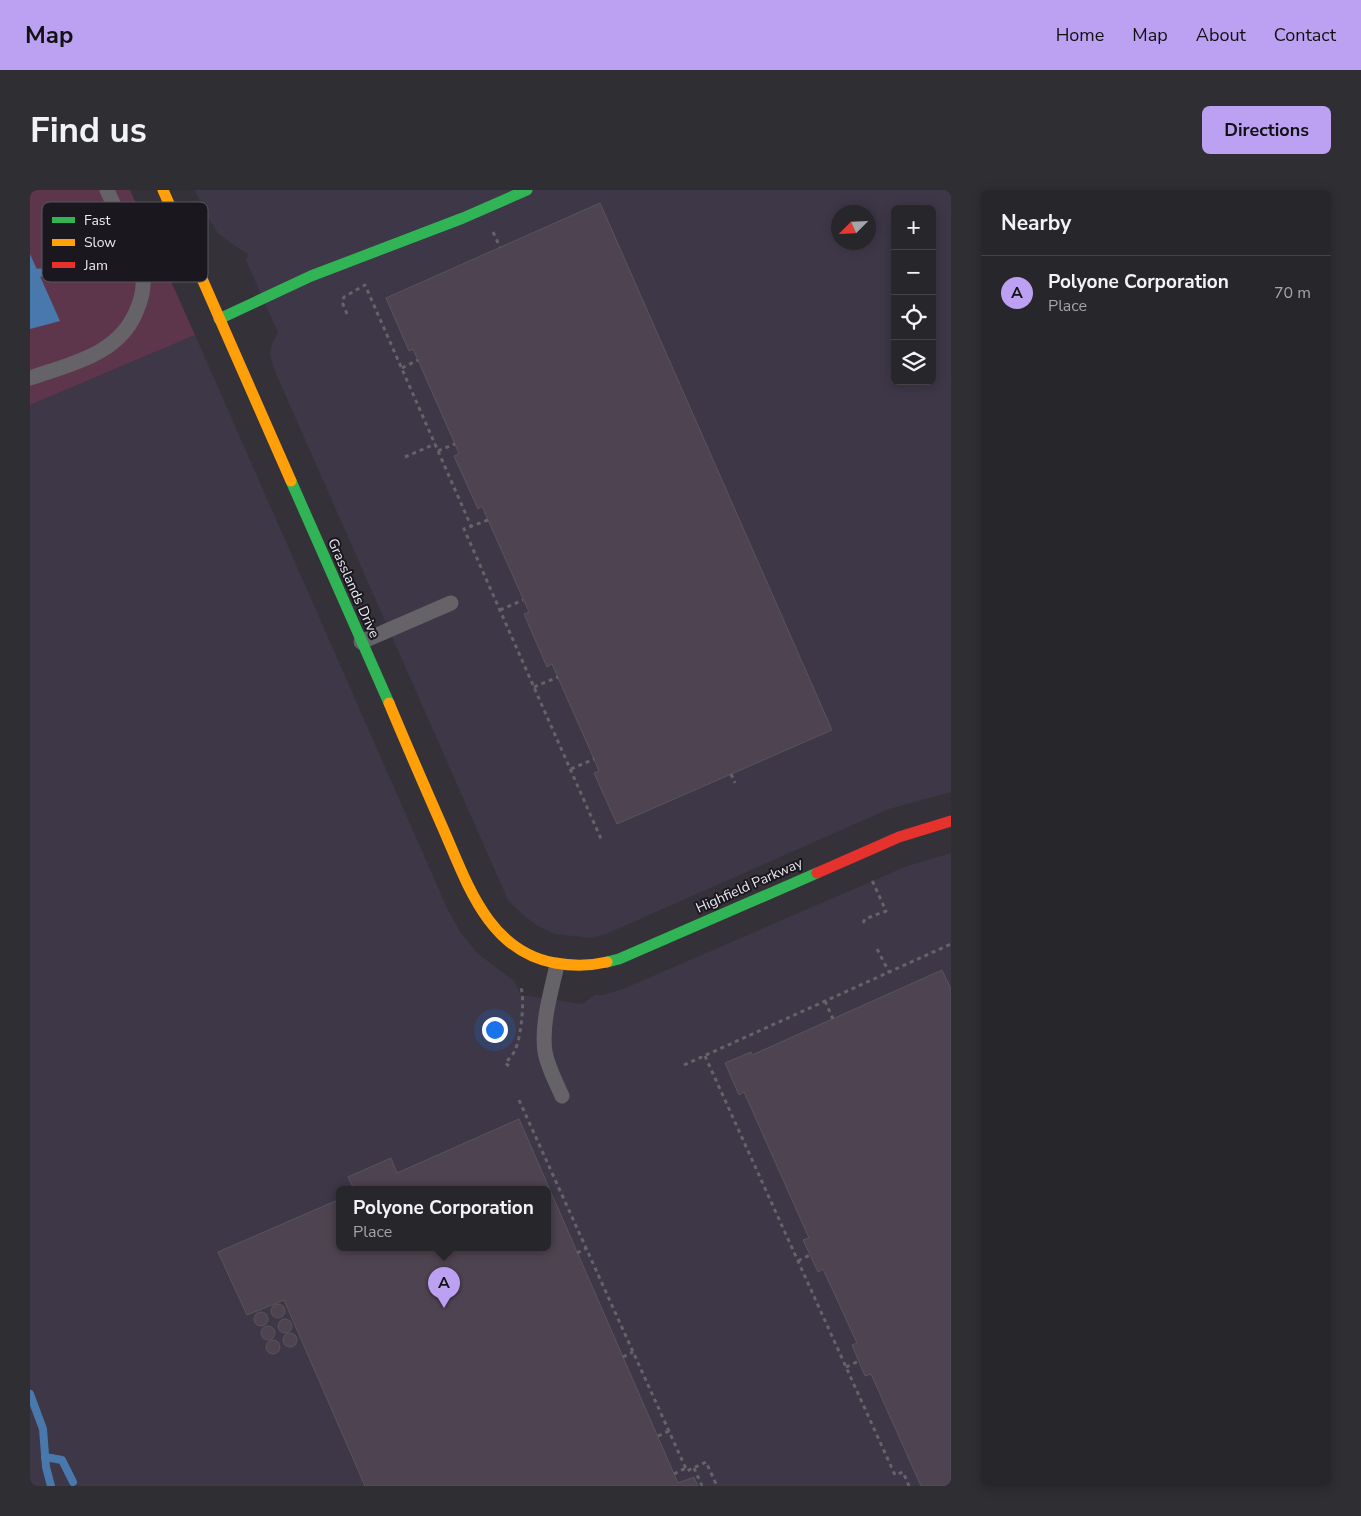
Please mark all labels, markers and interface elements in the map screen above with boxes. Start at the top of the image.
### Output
text: Map [25,19,73,51]
text: Home [1056,23,1104,47]
text: Map [1132,23,1168,47]
text: About [1196,23,1246,47]
text: Contact [1274,23,1336,47]
button: Directions [1202,106,1331,154]
text: Find us [30,107,147,154]
legend [42,202,208,282]
north arrow [831,205,876,250]
map controls [891,205,936,385]
button: + [891,205,936,250]
text: Nearby [1001,209,1071,237]
text: Fast [84,211,110,230]
text: Slow [84,233,116,252]
button: − [891,250,936,295]
text: Jam [83,256,108,275]
text: Polyone Corporation [1048,269,1229,295]
text: A [1011,282,1023,304]
text: 70 m [1274,282,1311,304]
button: locate [891,295,936,340]
text: Place [1048,295,1087,317]
button: layers [891,340,936,385]
street label: Grasslands Drive [323,535,384,641]
street label: Highfield Parkway [693,853,806,918]
your location [482,1017,508,1043]
popup [336,1186,551,1251]
text: Polyone Corporation [353,1195,534,1221]
text: Place [353,1221,392,1243]
pin: A [428,1267,460,1308]

